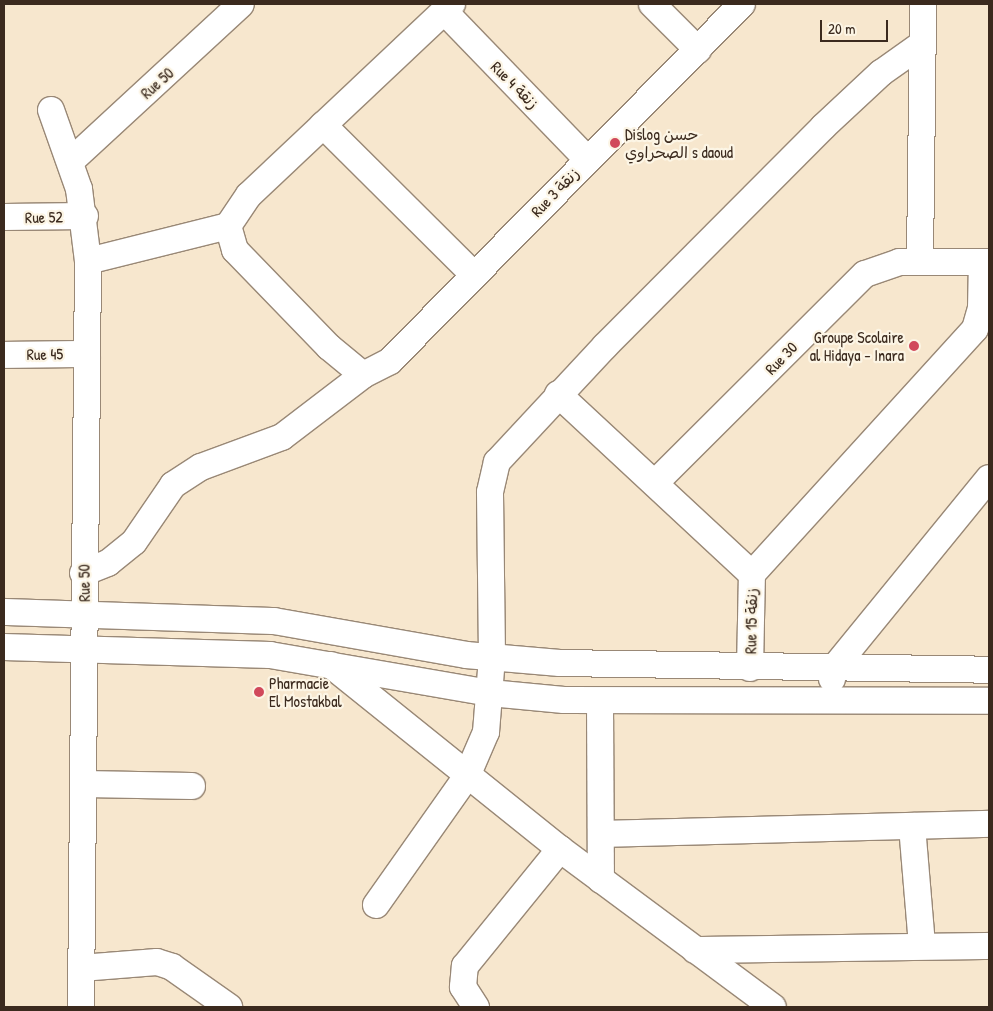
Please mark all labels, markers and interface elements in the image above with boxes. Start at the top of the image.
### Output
scale bar [823,10,890,42]
text: 20 m [828,18,855,39]
street label: Rue 4 زنقة [487,57,543,113]
street label: Rue 50 [137,63,177,103]
place label: Dislog حسن الصحراوي s daoud [625,124,733,162]
marker: Dislog حسن الصحراوي s daoud [609,137,621,149]
street label: Rue 3 زنقة [527,163,583,221]
street label: Rue 52 [25,207,63,227]
place label: Groupe Scolaire al Hidaya - Inara [810,327,904,365]
street label: Rue 30 [761,338,801,378]
marker: Groupe Scolaire al Hidaya - Inara [908,340,920,352]
street label: Rue 45 [27,344,63,364]
street label: Rue 50 [74,564,94,602]
street label: Rue 15 زنقة [741,588,761,654]
place label: Pharmacie El Mostakbal [269,673,342,711]
marker: Pharmacie El Mostakbal [253,686,265,698]

